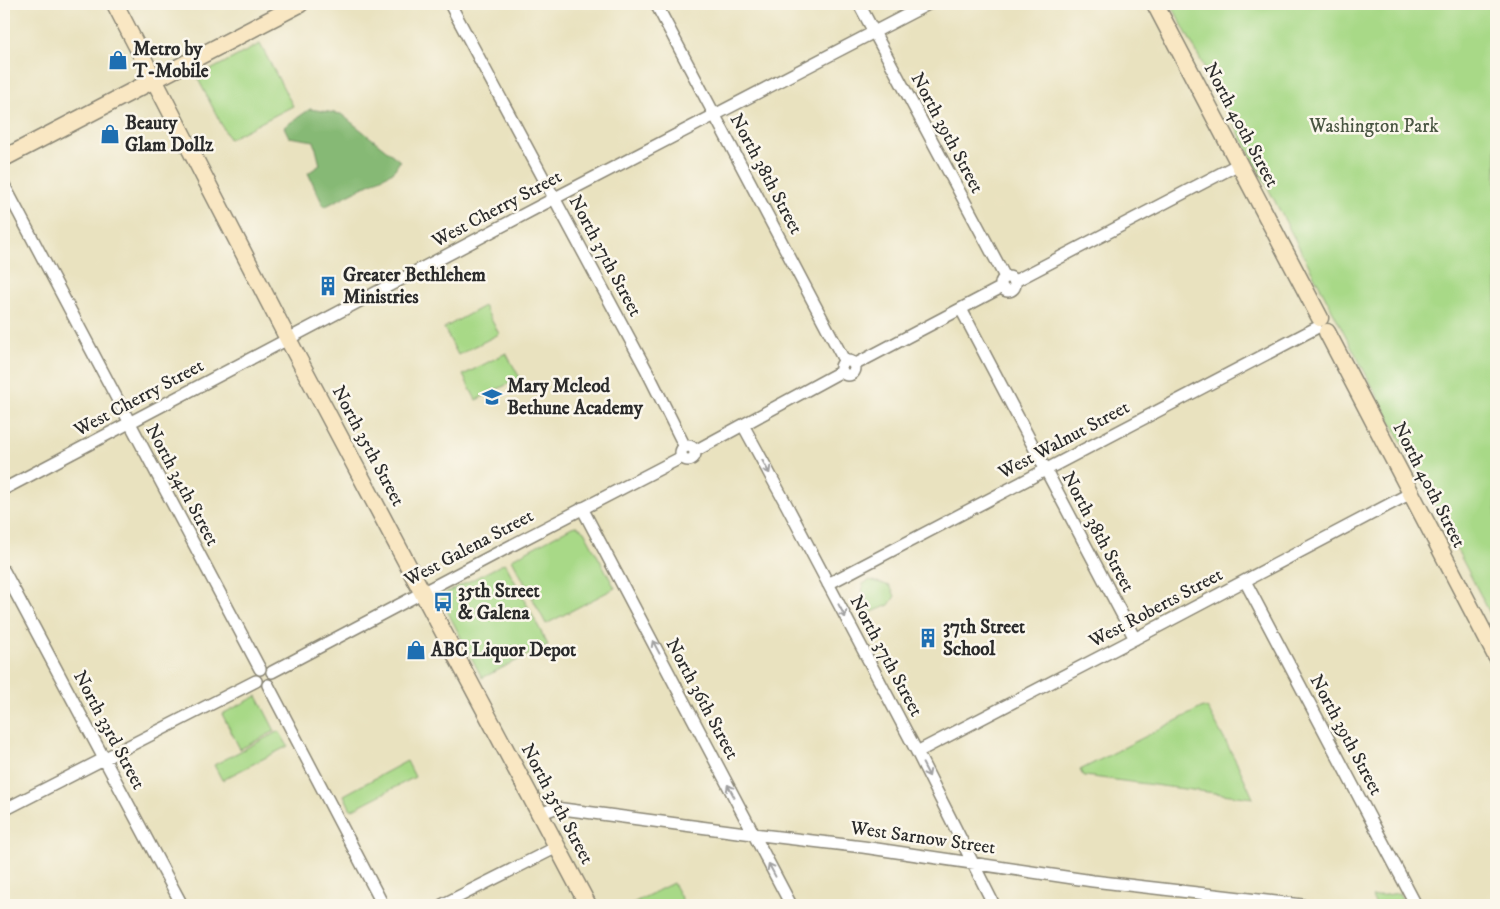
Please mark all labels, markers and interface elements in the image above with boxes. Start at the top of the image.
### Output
place label: Metro by T-Mobile [132,38,209,83]
shop icon: Metro by T-Mobile [107,49,129,71]
street label: North 40th Street [1199,59,1283,191]
street label: North 39th Street [906,69,988,197]
street label: North 38th Street [725,110,807,238]
place label: Beauty Glam Dollz [125,112,214,157]
park label: Washington Park [1308,115,1439,138]
shop icon: Beauty Glam Dollz [99,123,121,145]
street label: West Cherry Street [427,165,566,253]
street label: North 37th Street [563,192,647,320]
place label: Greater Bethlehem Ministries [343,264,487,309]
building icon: Greater Bethlehem Ministries [317,275,339,297]
street label: West Cherry Street [69,354,208,442]
place label: Mary Mcleod Bethune Academy [507,375,644,420]
street label: North 35th Street [327,382,409,510]
school or university icon: Mary Mcleod Bethune Academy [481,386,503,408]
street label: West Walnut Street [994,396,1133,485]
street label: North 40th Street [1387,418,1471,552]
street label: North 34th Street [140,420,224,550]
one-way arrow [761,460,771,475]
street label: North 38th Street [1057,468,1139,596]
street label: West Galena Street [400,504,537,592]
street label: West Roberts Street [1084,563,1227,653]
place label: 35th Street & Galena [458,580,541,625]
bus stop icon: 35th Street & Galena [432,591,454,613]
street label: North 37th Street [844,592,928,720]
one-way arrow [838,603,847,618]
place label: 37th Street School [943,616,1026,661]
building icon: 37th Street School [917,627,939,649]
street label: North 36th Street [660,635,744,763]
shop icon: ABC Liquor Depot [405,639,427,661]
place label: ABC Liquor Depot [430,639,577,663]
one-way arrow [651,640,660,655]
street label: North 33rd Street [68,667,150,793]
street label: North 39th Street [1305,671,1387,799]
street label: North 35th Street [516,740,598,868]
one-way arrow [921,763,931,778]
one-way arrow [726,784,735,799]
street label: West Sarnow Street [848,816,997,860]
one-way arrow [767,862,777,877]

